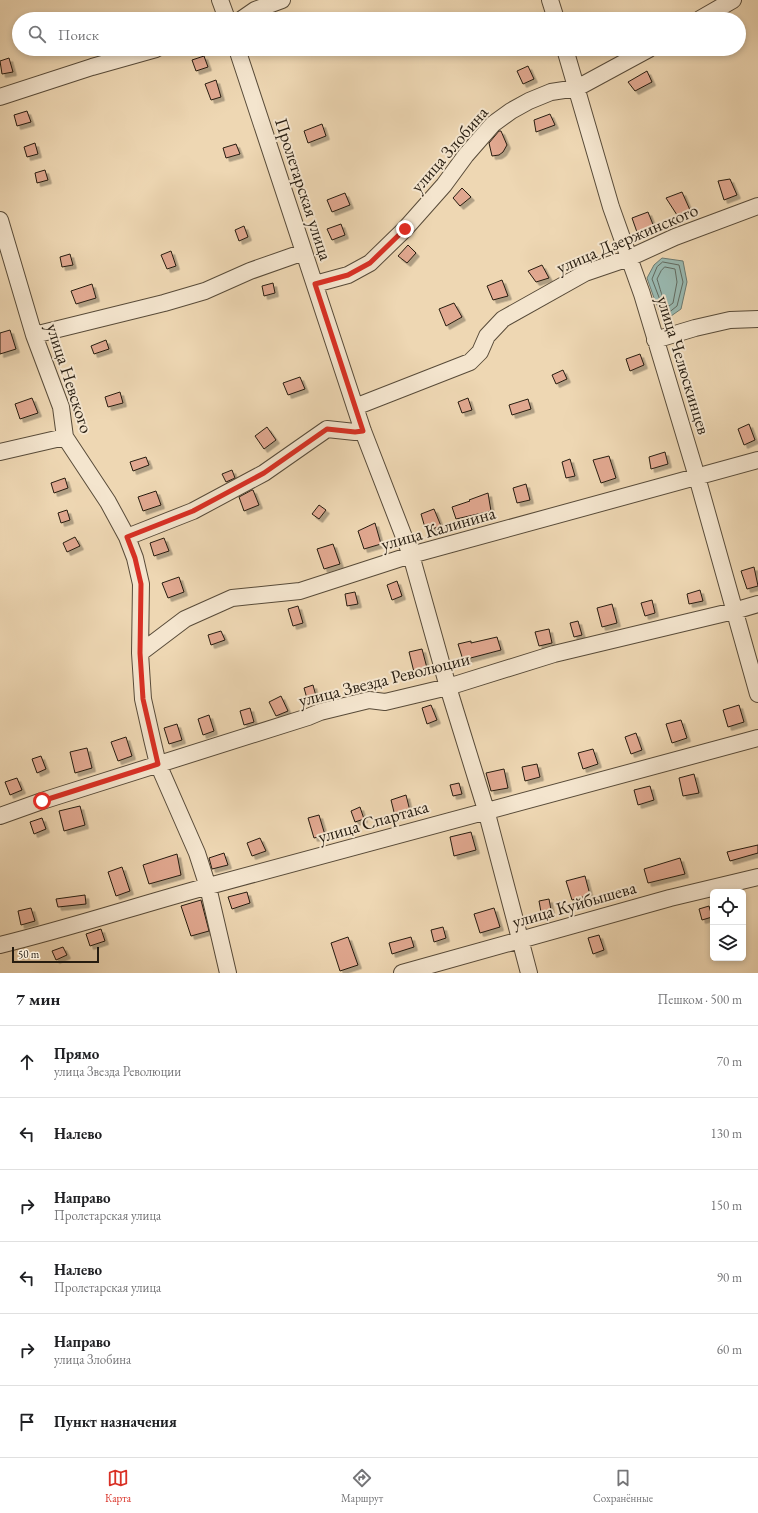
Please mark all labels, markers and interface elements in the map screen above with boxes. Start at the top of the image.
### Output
search box [12,12,746,56]
icon: search [26,23,48,45]
text: Поиск [58,25,99,44]
street label: улица Злобина [405,100,493,197]
street label: Пролетарская улица [270,115,338,264]
street label: улица Дзержинского [552,198,702,278]
route end [396,220,414,238]
street label: улица Челюскинцев [652,293,716,437]
street label: улица Невского [41,320,99,436]
street label: улица Калинина [378,500,499,555]
street label: улица Звезда Революции [296,646,473,711]
route start [33,792,51,810]
street label: улица Спартака [315,794,432,848]
street label: улица Куйбышева [509,875,639,933]
map controls [710,889,746,961]
button: locate [710,889,746,925]
button: layers [710,925,746,961]
scale bar [12,945,99,964]
text: 50 m [18,947,39,961]
text: 7 мин [16,988,60,1010]
text: Пешком · 500 m [658,991,742,1008]
text: Прямо [54,1044,99,1063]
icon: ahead [16,1051,38,1073]
text: 70 m [717,1053,742,1070]
text: улица Звезда Революции [54,1063,181,1080]
icon: left [16,1123,38,1145]
text: Налево [54,1124,102,1143]
text: 130 m [711,1125,742,1142]
text: Направо [54,1188,111,1207]
icon: right [16,1195,38,1217]
text: 150 m [711,1197,742,1214]
text: Пролетарская улица [54,1207,161,1224]
text: Налево [54,1260,102,1279]
icon: left [16,1267,38,1289]
text: 90 m [717,1269,742,1286]
text: Пролетарская улица [54,1279,161,1296]
text: Направо [54,1332,111,1351]
icon: right [16,1339,38,1361]
text: 60 m [717,1341,742,1358]
text: улица Злобина [54,1351,131,1368]
icon: arrive [16,1411,38,1433]
text: Пункт назначения [54,1412,177,1431]
tab: Карта [105,1467,131,1505]
tab: Маршрут [341,1467,383,1505]
tab: Сохранённые [593,1467,653,1505]

